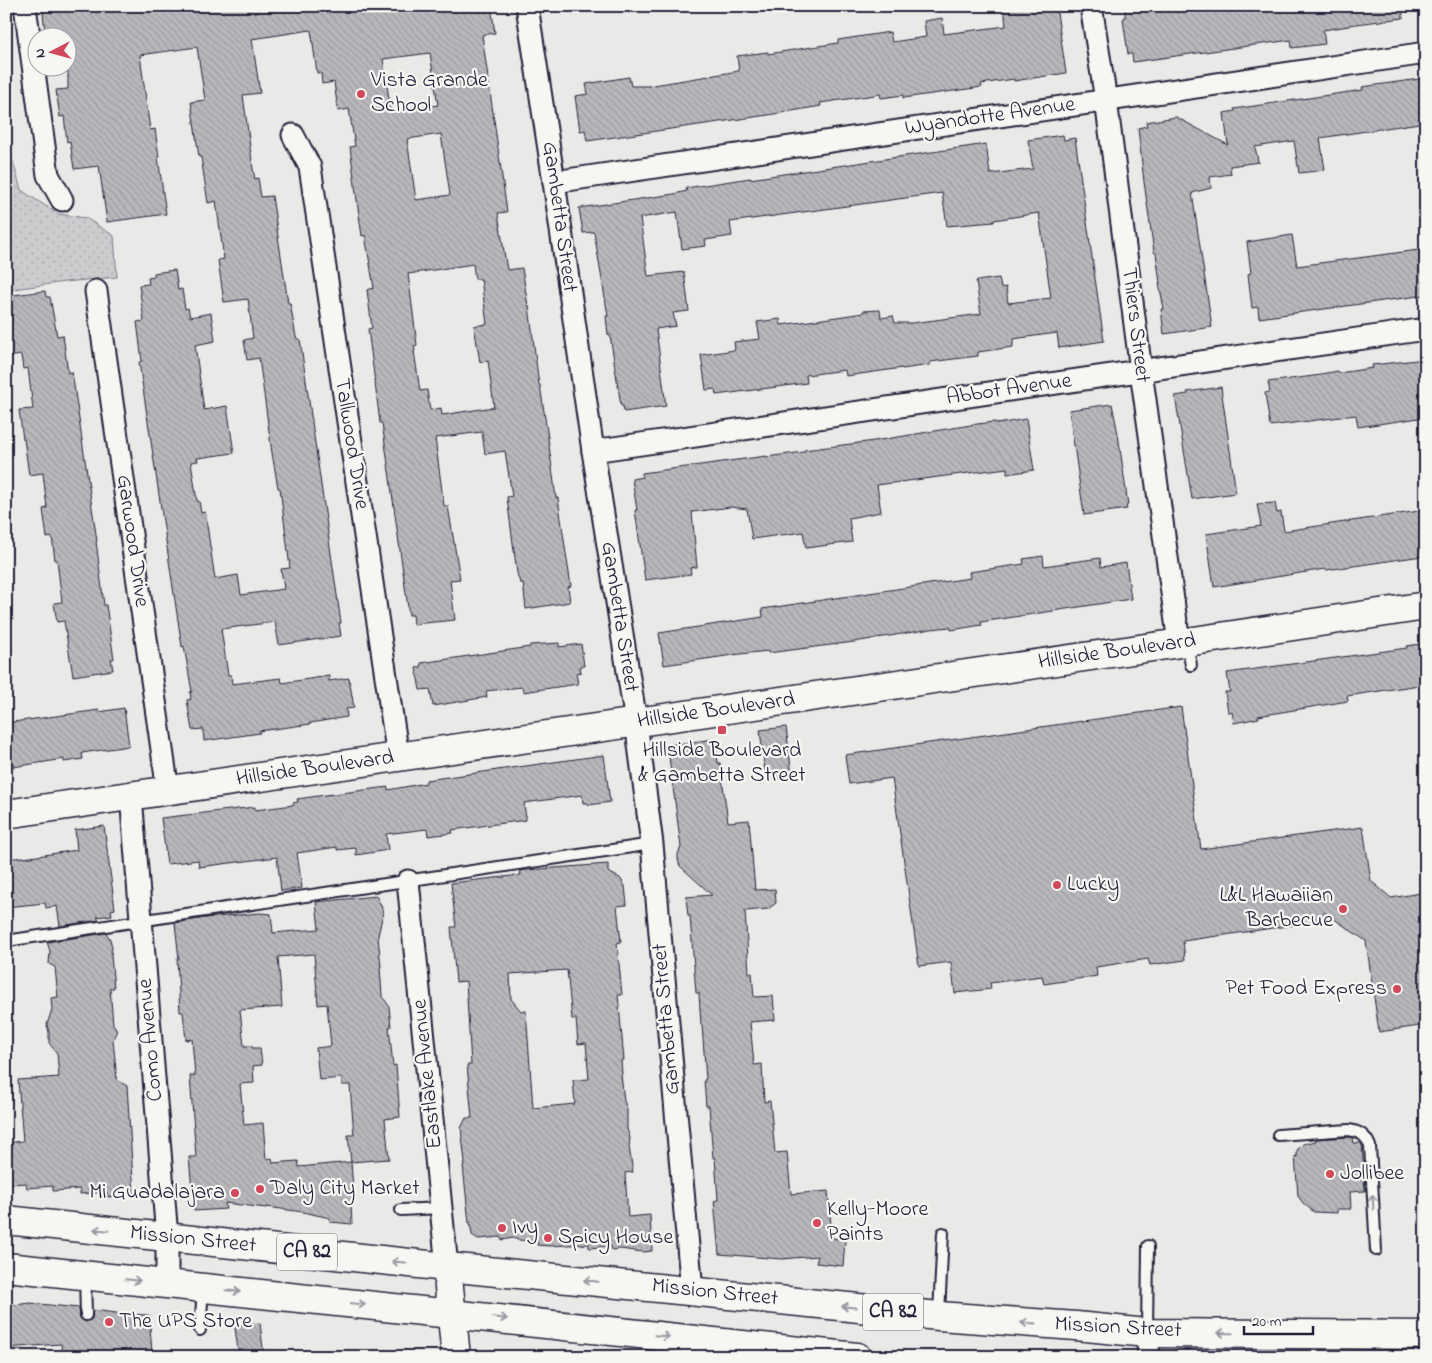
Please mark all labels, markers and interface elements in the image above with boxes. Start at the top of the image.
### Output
north arrow [28,28,78,78]
text: N [30,47,51,59]
place label: Vista Grande School [370,65,488,122]
marker: Vista Grande School [355,88,367,100]
street label: Wyandotte Avenue [903,89,1078,146]
street label: Gambetta Street [533,140,585,295]
street label: Thiers Street [1112,266,1158,385]
street label: Abbot Avenue [944,365,1074,415]
street label: Tallwood Drive [325,376,377,512]
street label: Garwood Drive [107,473,157,609]
street label: Gambetta Street [591,540,647,695]
street label: Hillside Boulevard [1036,625,1198,679]
street label: Hillside Boulevard [635,684,797,738]
marker: Hillside Boulevard & Gambetta Street [716,724,728,736]
place label: Hillside Boulevard & Gambetta Street [638,735,806,792]
street label: Hillside Boulevard [234,742,396,796]
place label: Lucky [1067,869,1119,902]
marker: Lucky [1051,879,1063,891]
place label: L&L Hawaiian Barbecue [1220,880,1333,937]
marker: L&L Hawaiian Barbecue [1337,903,1349,915]
street label: Gambetta Street [644,941,690,1096]
place label: Pet Food Express [1226,973,1387,1005]
street label: Como Avenue [130,977,172,1103]
marker: Pet Food Express [1391,983,1403,995]
street label: Eastlake Avenue [404,998,452,1150]
place label: Jollibee [1340,1158,1404,1190]
marker: Jollibee [1324,1168,1336,1180]
place label: Daly City Market [269,1173,420,1206]
place label: Mi Guadalajara [89,1177,225,1209]
marker: Daly City Market [254,1183,266,1195]
marker: Mi Guadalajara [229,1187,241,1199]
place label: Kelly-Moore Paints [827,1194,928,1251]
one-way arrow [1368,1194,1377,1210]
place label: Ivy [512,1212,538,1245]
street label: Mission Street [128,1217,258,1263]
marker: Kelly-Moore Paints [811,1217,823,1229]
marker: Ivy [496,1222,508,1234]
place label: Spicy House [558,1222,673,1255]
one-way arrow [94,1225,110,1235]
marker: Spicy House [542,1232,554,1244]
road number: CA 82 [277,1234,337,1270]
one-way arrow [391,1257,407,1266]
street label: Mission Street [650,1270,780,1316]
one-way arrow [125,1276,141,1285]
one-way arrow [583,1276,599,1286]
one-way arrow [225,1286,241,1296]
road number: CA 82 [863,1294,923,1330]
one-way arrow [349,1299,365,1309]
one-way arrow [841,1302,857,1312]
scale bar [1244,1303,1313,1335]
place label: The UPS Store [119,1306,252,1338]
street label: Mission Street [1054,1309,1183,1347]
text: 20 m [1252,1311,1282,1333]
one-way arrow [492,1313,508,1323]
marker: The UPS Store [103,1316,115,1328]
one-way arrow [1021,1318,1037,1327]
one-way arrow [1217,1328,1233,1338]
one-way arrow [653,1331,669,1341]

